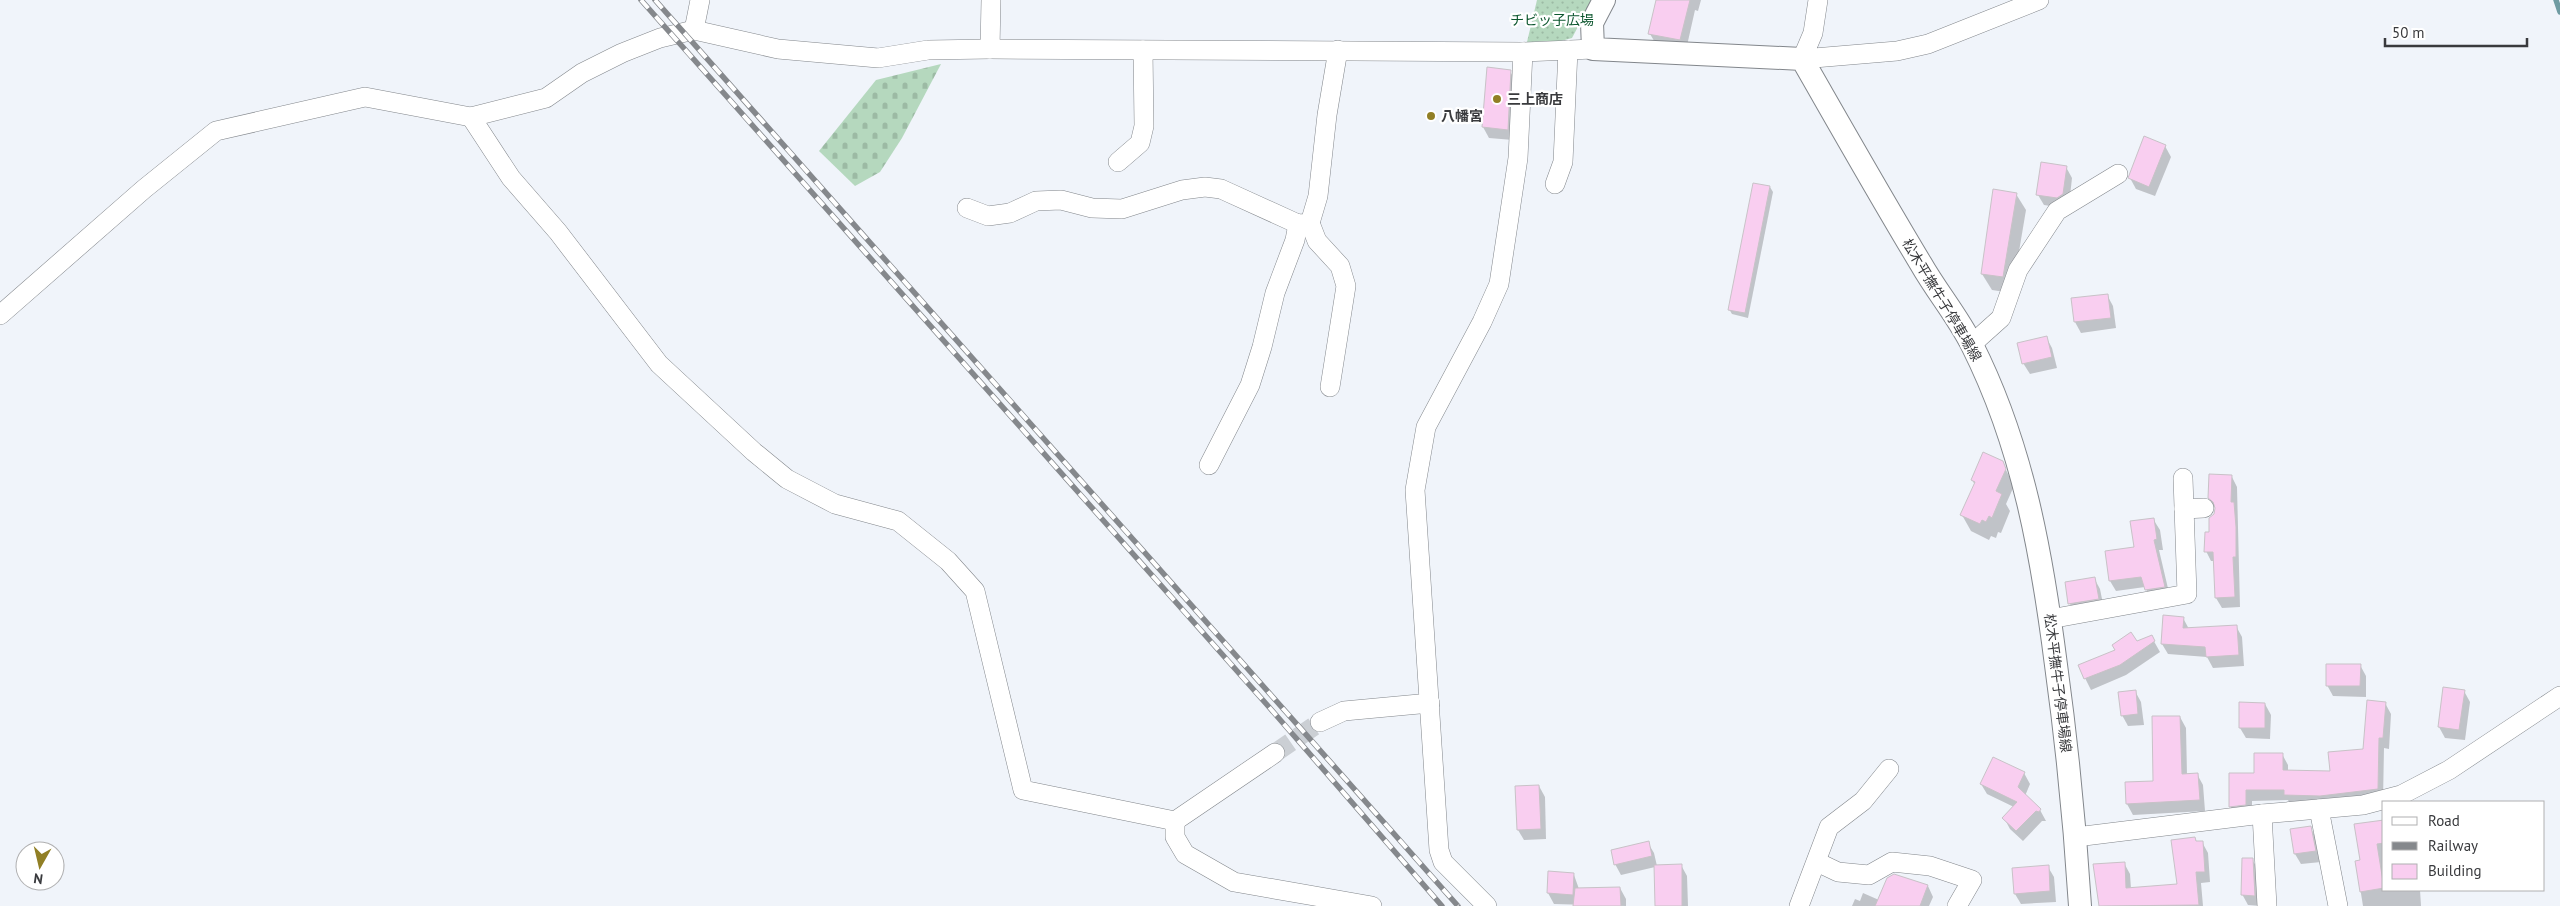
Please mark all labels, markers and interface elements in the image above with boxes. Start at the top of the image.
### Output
park label: チビッ子広場 [1510,11,1594,29]
scale bar [2385,15,2528,47]
text: 50 m [2392,23,2425,42]
place label: 三上商店 [1507,90,1563,108]
marker: 三上商店 [1491,93,1503,105]
place label: 八幡宮 [1441,107,1483,125]
marker: 八幡宮 [1425,110,1437,122]
street label: 松木平撫牛子停車場線 [1898,235,1986,365]
street label: 松木平撫牛子停車場線 [2041,612,2075,754]
legend [2382,801,2545,891]
text: Road [2428,811,2460,830]
text: Railway [2428,836,2478,855]
north arrow [15,841,65,891]
text: Building [2428,861,2482,880]
text: N [32,869,44,888]

